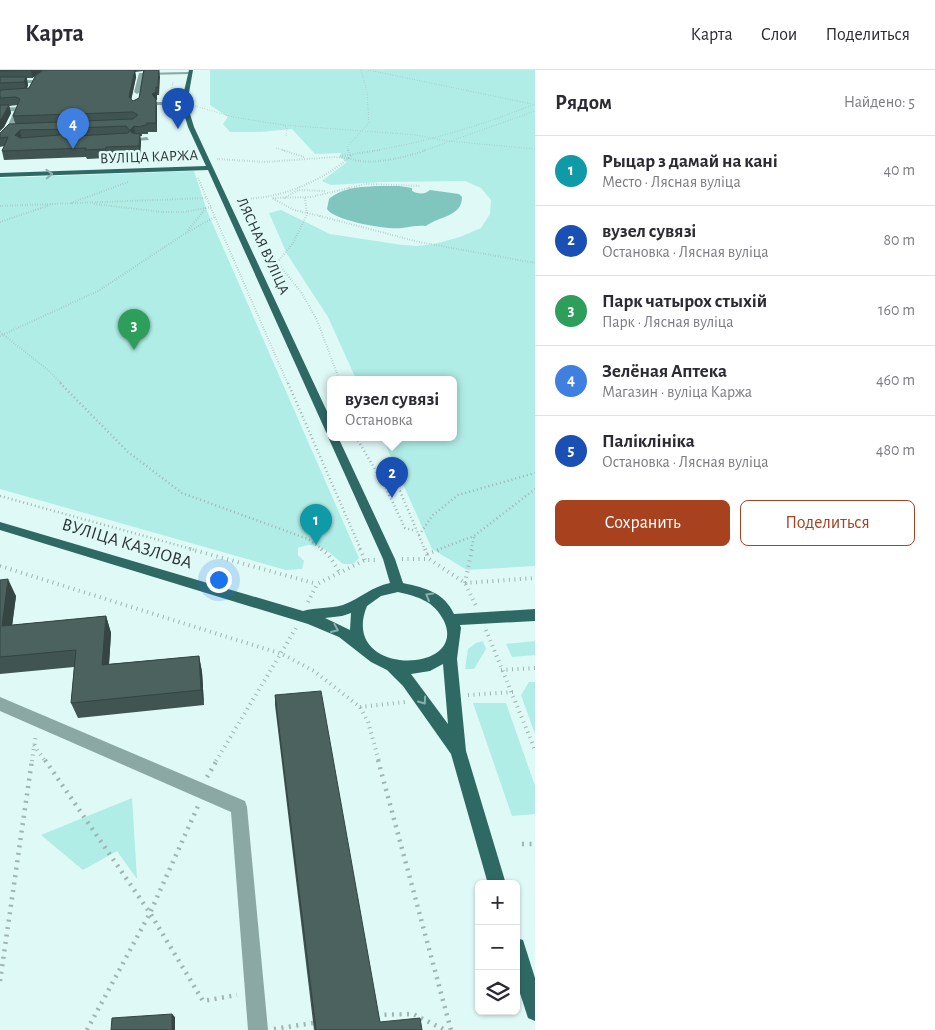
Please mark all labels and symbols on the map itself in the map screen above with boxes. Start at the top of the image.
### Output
pin: 5 [162,88,194,129]
pin: 4 [57,108,89,149]
street label: ВУЛІЦА КАРЖА [100,148,199,166]
one-way arrow [45,168,53,179]
street label: ЛЯСНАЯ ВУЛІЦА [234,195,292,297]
pin: 3 [118,309,150,350]
pin: 2 [376,457,408,498]
pin: 1 [300,504,332,545]
street label: ВУЛІЦА КАЗЛОВА [60,516,195,573]
your location [206,567,232,593]
one-way arrow [426,593,435,603]
one-way arrow [330,622,339,633]
one-way arrow [417,696,426,705]

